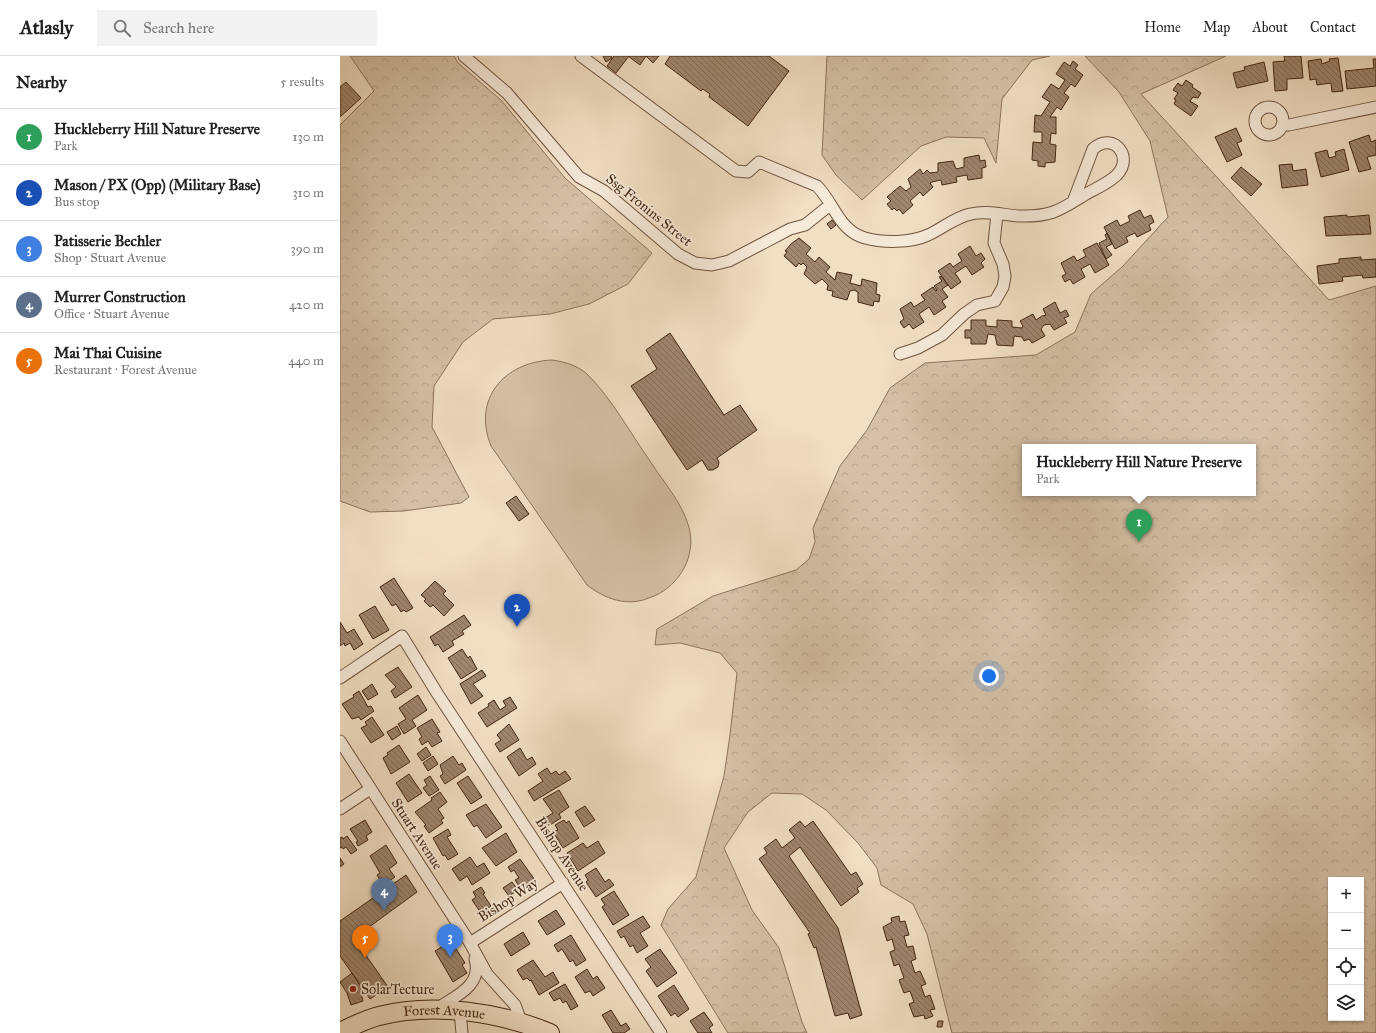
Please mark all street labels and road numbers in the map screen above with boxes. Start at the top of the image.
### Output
street label: Ssg Fronins Street [603,170,695,250]
street label: Stuart Avenue [388,795,446,873]
street label: Bishop Avenue [532,814,592,894]
street label: Bishop Way [475,874,542,926]
street label: Forest Avenue [402,1001,487,1023]

